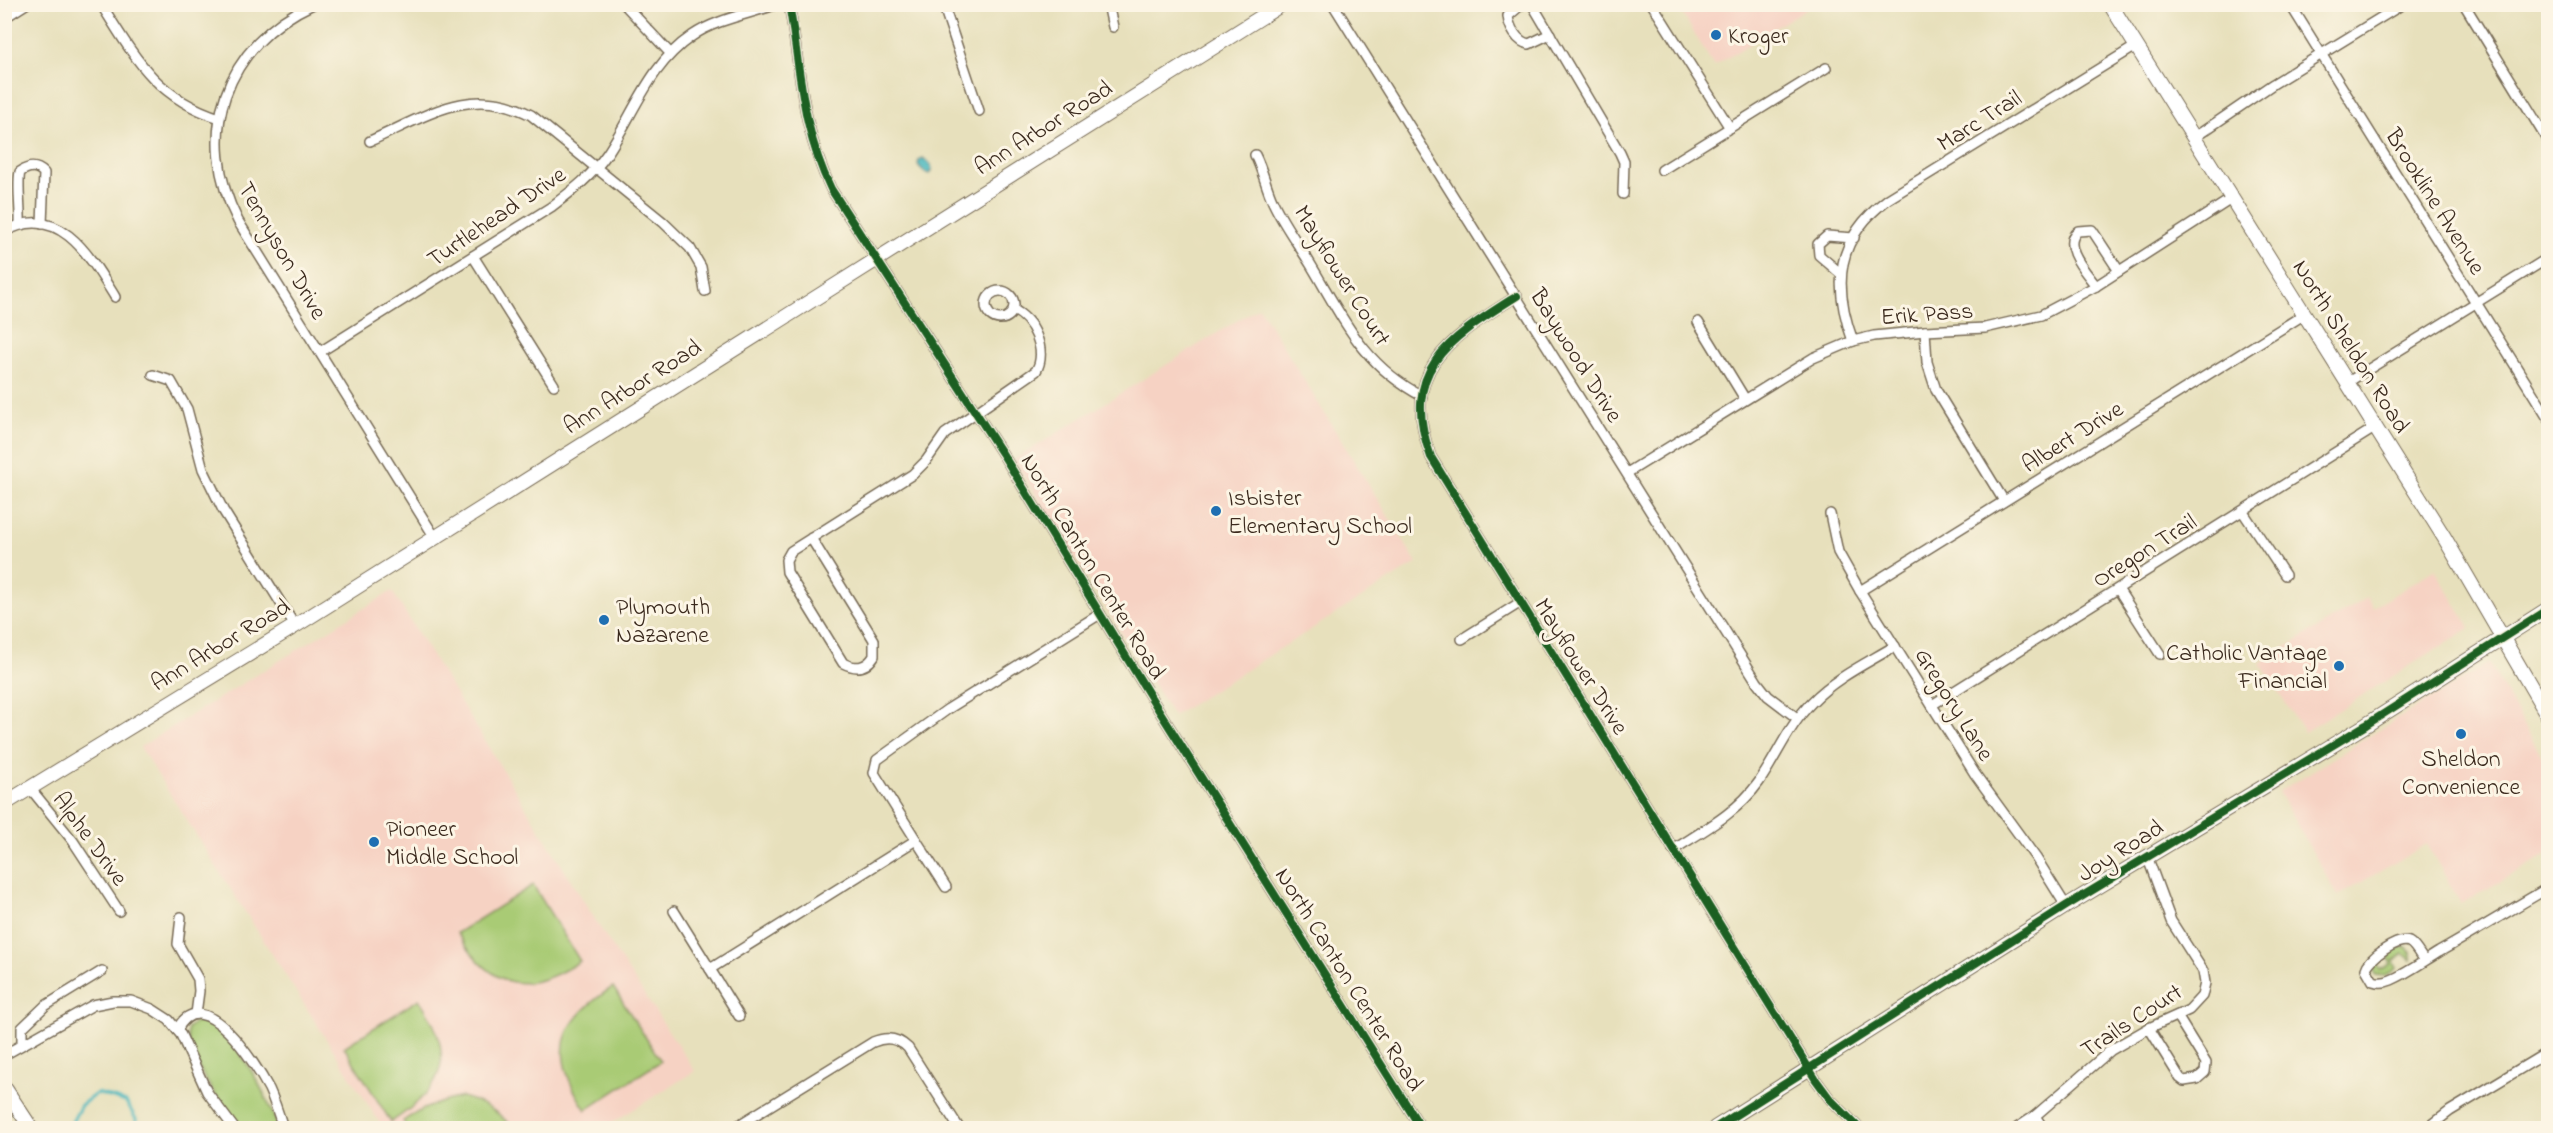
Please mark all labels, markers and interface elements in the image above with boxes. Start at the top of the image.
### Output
place label: Kroger [1728,20,1789,55]
marker: Kroger [1709,28,1723,42]
street label: Ann Arbor Road [968,72,1121,186]
street label: Marc Trail [1931,82,2030,162]
street label: Brookline Avenue [2374,121,2493,283]
street label: Turtlehead Drive [421,158,574,278]
street label: Tennyson Drive [226,176,335,327]
street label: Mayflower Court [1283,199,1398,354]
street label: North Sheldon Road [2282,254,2418,441]
street label: Baywood Drive [1518,282,1630,431]
street label: Erik Pass [1880,295,1975,336]
street label: Ann Arbor Road [557,331,710,445]
street label: Albert Drive [2016,393,2131,483]
street label: North Canton Center Road [1010,448,1174,687]
place label: Isbister Elementary School [1228,482,1412,546]
marker: Isbister Elementary School [1209,504,1223,518]
street label: Oregon Trail [2086,506,2204,598]
street label: Ann Arbor Road [145,590,298,702]
place label: Plymouth Nazarene [616,591,710,654]
street label: Mayflower Drive [1523,592,1636,743]
marker: Plymouth Nazarene [597,613,611,627]
place label: Catholic Vantage Financial [2166,637,2327,700]
street label: Gregory Lane [1903,642,2002,769]
marker: Catholic Vantage Financial [2332,659,2346,673]
marker: Sheldon Convenience [2454,727,2468,741]
place label: Sheldon Convenience [2402,743,2520,806]
street label: Alphe Drive [43,785,135,894]
street label: Joy Road [2071,812,2172,893]
place label: Pioneer Middle School [386,813,518,876]
marker: Pioneer Middle School [367,835,381,849]
street label: North Canton Center Road [1265,862,1431,1099]
street label: Trails Court [2074,976,2190,1068]

